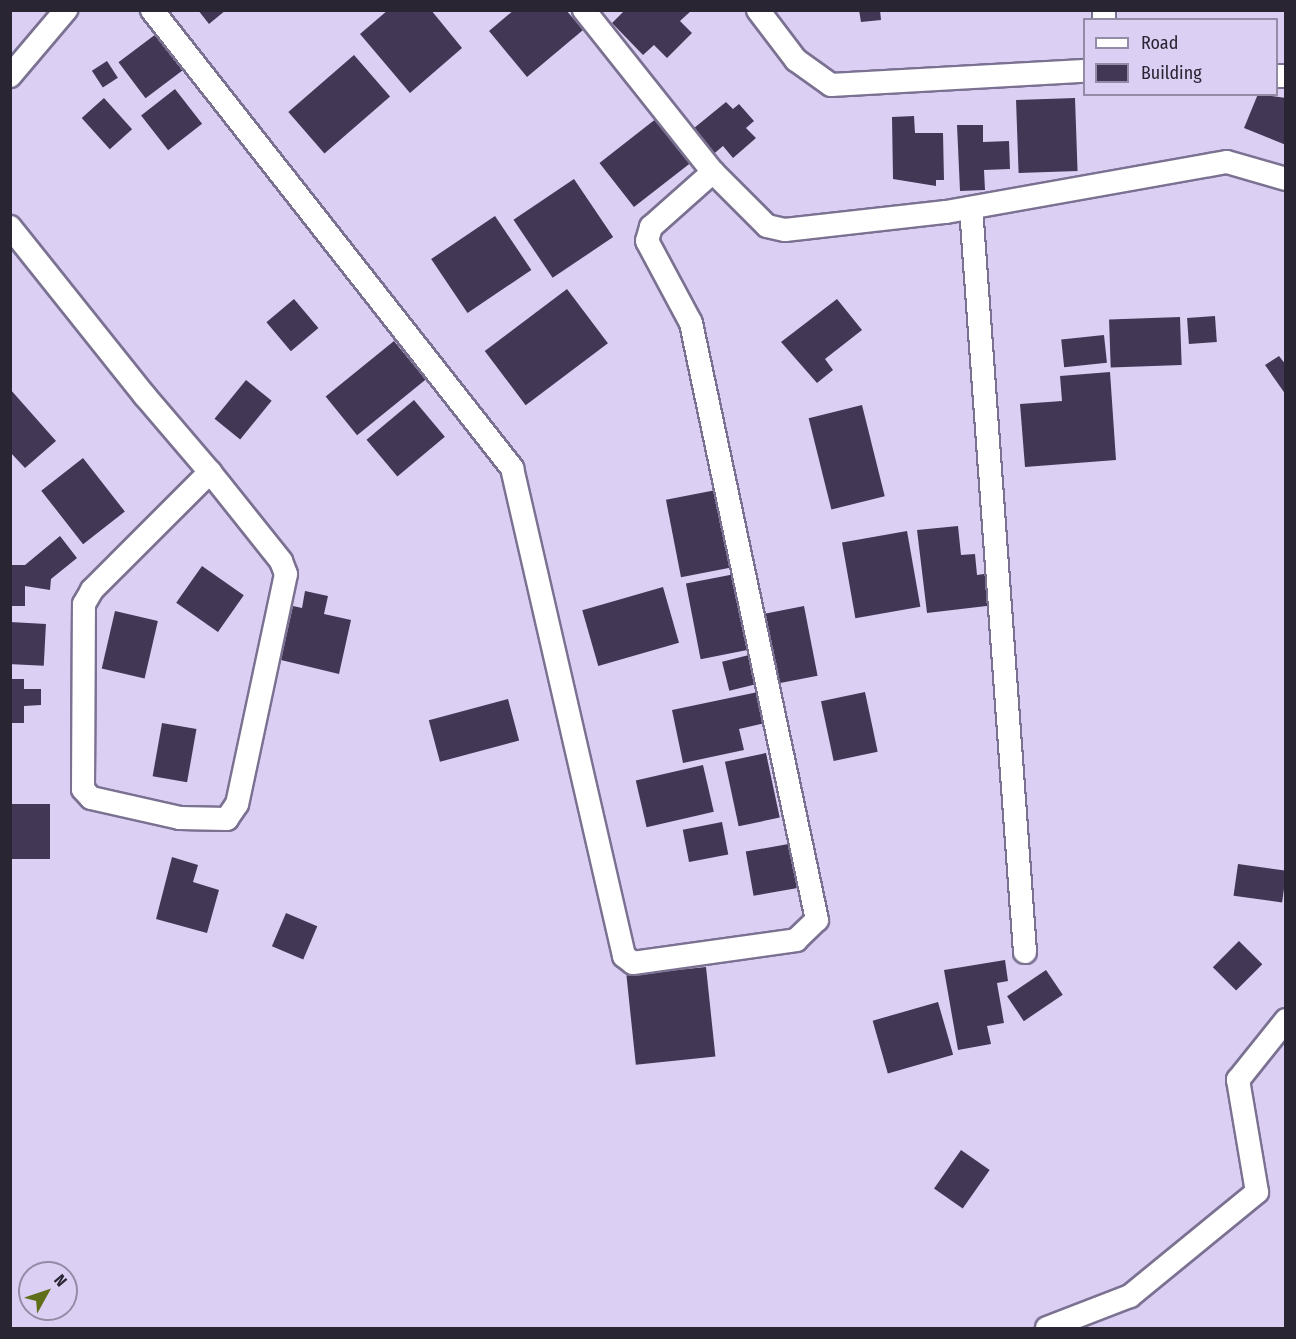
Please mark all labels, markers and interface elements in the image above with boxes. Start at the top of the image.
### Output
legend [1083,18,1278,96]
text: Road [1141,32,1178,54]
text: Building [1141,62,1202,84]
north arrow [18,1261,78,1321]
text: N [50,1271,71,1290]

